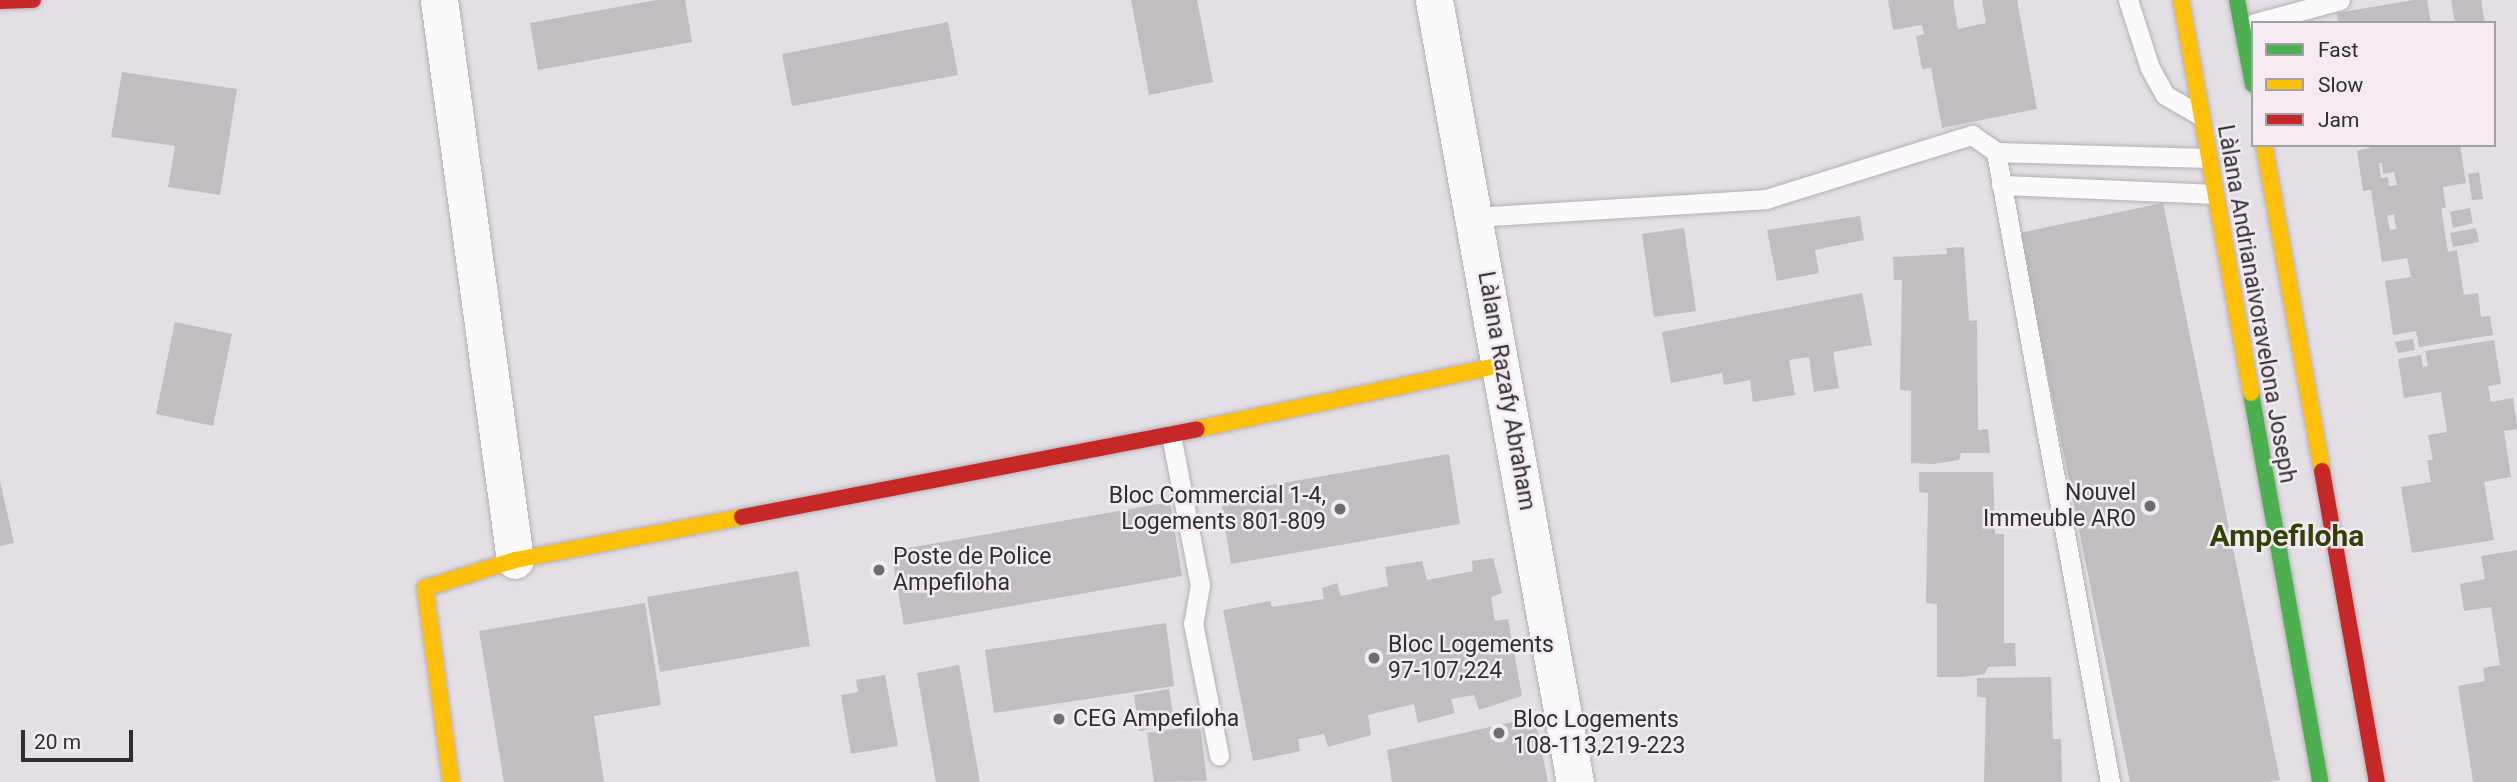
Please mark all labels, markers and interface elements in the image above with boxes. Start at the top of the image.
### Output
legend [2251,21,2496,147]
text: Fast [2318,38,2358,62]
text: Slow [2318,73,2363,97]
text: Jam [2318,108,2359,132]
street label: Làlana Andrianaivoravelona Joseph [2211,123,2301,485]
street label: Làlana Razafy Abraham [1471,269,1541,513]
place label: Nouvel Immeuble ARO [1983,479,2136,533]
place label: Bloc Commercial 1-4, Logements 801-809 [1109,482,1326,536]
marker: Nouvel Immeuble ARO [2142,498,2158,514]
marker: Bloc Commercial 1-4, Logements 801-809 [1332,501,1348,517]
district label: Ampefiloha [2210,518,2364,554]
place label: Poste de Police Ampefiloha [893,543,1052,597]
marker: Poste de Police Ampefiloha [871,562,887,578]
place label: Bloc Logements 97-107,224 [1388,631,1554,685]
marker: Bloc Logements 97-107,224 [1366,650,1382,666]
place label: CEG Ampefiloha [1073,705,1239,733]
place label: Bloc Logements 108-113,219-223 [1513,706,1685,760]
marker: CEG Ampefiloha [1051,711,1067,727]
scale bar [24,716,136,760]
marker: Bloc Logements 108-113,219-223 [1491,725,1507,741]
text: 20 m [34,730,81,754]

